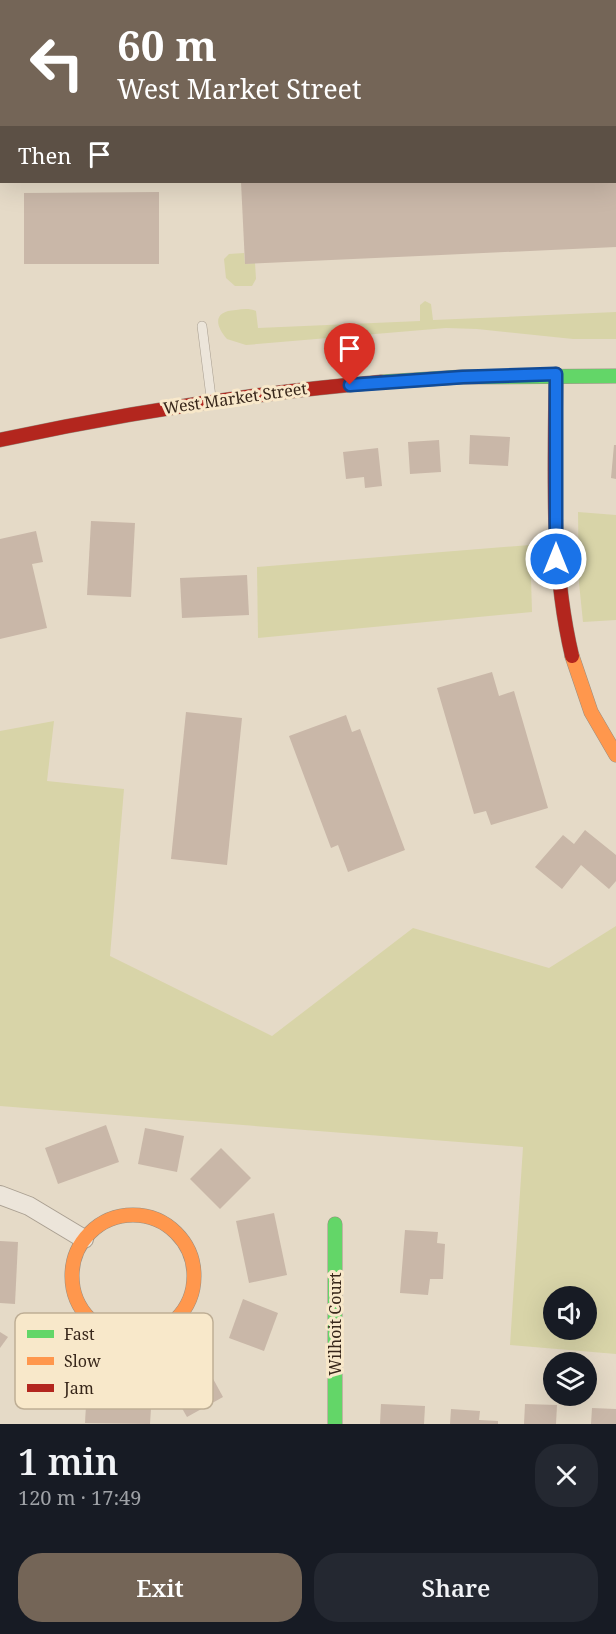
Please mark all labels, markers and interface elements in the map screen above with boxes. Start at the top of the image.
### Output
text: 60 m [117,16,217,73]
icon: left [18,24,96,102]
text: West Market Street [117,70,362,107]
icon: arrive [83,138,116,171]
text: Then [18,140,71,170]
pin [324,323,375,385]
icon: arrive [333,332,366,365]
street label: West Market Street [162,377,309,419]
position arrow [524,527,588,591]
street label: Wilhoit Court [324,1272,346,1376]
map controls [543,1286,597,1406]
button: sound [543,1286,597,1340]
legend [15,1313,213,1409]
text: Fast [64,1323,95,1345]
text: Slow [64,1350,101,1372]
button: layers [543,1352,597,1406]
text: Jam [63,1377,94,1399]
text: 1 min [18,1437,119,1486]
button: close [535,1444,598,1507]
text: 120 m · 17:49 [18,1484,141,1511]
button: Exit [18,1553,302,1622]
button: Share [314,1553,598,1622]

